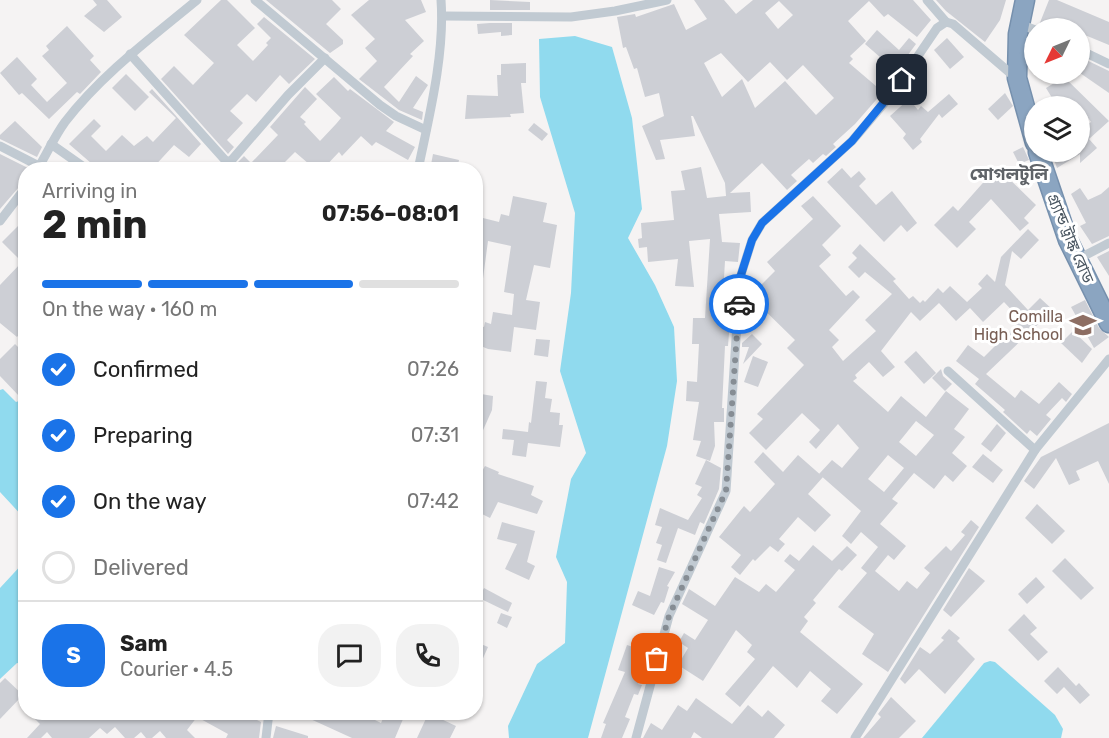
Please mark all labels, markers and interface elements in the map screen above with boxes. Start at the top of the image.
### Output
north arrow [1024,18,1090,84]
map controls [1024,18,1090,162]
pin [876,54,927,105]
icon: home [885,63,918,96]
button: layers [1024,96,1090,162]
district label: মোগলটুলি [970,163,1049,186]
text: Arriving in [42,179,137,203]
street label: গ্র্যান্ড ট্রাঙ্ক রোড [1043,191,1098,286]
text: 07:56–08:01 [322,200,459,227]
text: 2 min [42,202,148,248]
courier [709,274,769,334]
icon: car [723,288,756,321]
text: On the way · 160 m [42,297,217,321]
place label: Comilla High School [974,307,1063,344]
school or university icon: Comilla High School [1068,310,1098,340]
icon: check [42,353,75,386]
text: Confirmed [93,356,199,383]
text: 07:26 [407,357,459,381]
icon: check [42,419,75,452]
text: Preparing [93,422,193,449]
text: 07:31 [411,423,459,447]
icon: check [42,485,75,518]
text: On the way [93,488,207,515]
text: 07:42 [407,489,459,513]
text: Delivered [93,554,189,581]
button: chat [318,624,381,687]
button: phone [396,624,459,687]
text: Sam [120,630,168,657]
pin [631,633,682,684]
text: S [66,642,81,669]
icon: bag [640,642,673,675]
text: Courier · 4.5 [120,657,233,681]

